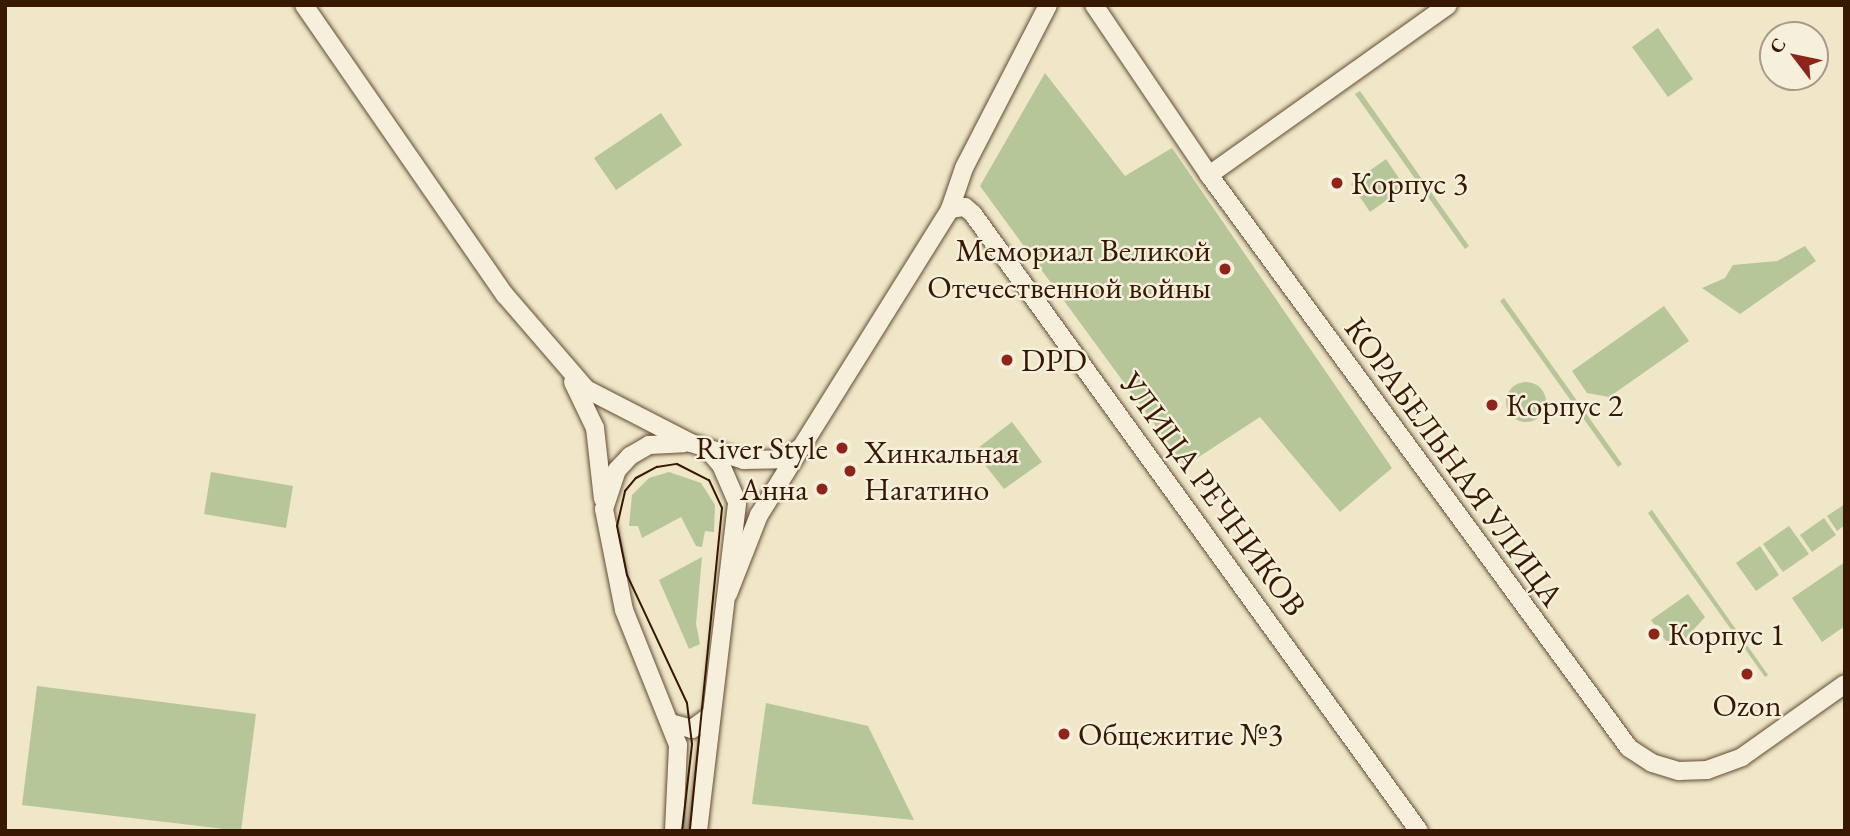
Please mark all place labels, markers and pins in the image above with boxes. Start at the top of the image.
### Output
place label: Корпус 3 [1351,164,1468,202]
marker: Корпус 3 [1329,175,1345,191]
place label: Мемориал Великой Отечественной войны [927,232,1211,307]
marker: Мемориал Великой Отечественной войны [1217,261,1233,277]
place label: DPD [1021,341,1087,379]
marker: DPD [999,352,1015,368]
place label: Корпус 2 [1506,386,1623,424]
marker: Корпус 2 [1484,397,1500,413]
place label: River Style [695,429,828,467]
place label: Хинкальная Нагатино [864,434,1019,509]
marker: River Style [834,440,850,456]
marker: Хинкальная Нагатино [842,463,858,479]
place label: Анна [740,470,808,508]
marker: Анна [814,481,830,497]
place label: Корпус 1 [1668,615,1785,653]
marker: Корпус 1 [1646,626,1662,642]
marker: Ozon [1739,666,1755,682]
place label: Ozon [1712,686,1782,724]
place label: Общежитие №3 [1078,715,1283,753]
marker: Общежитие №3 [1056,726,1072,742]

